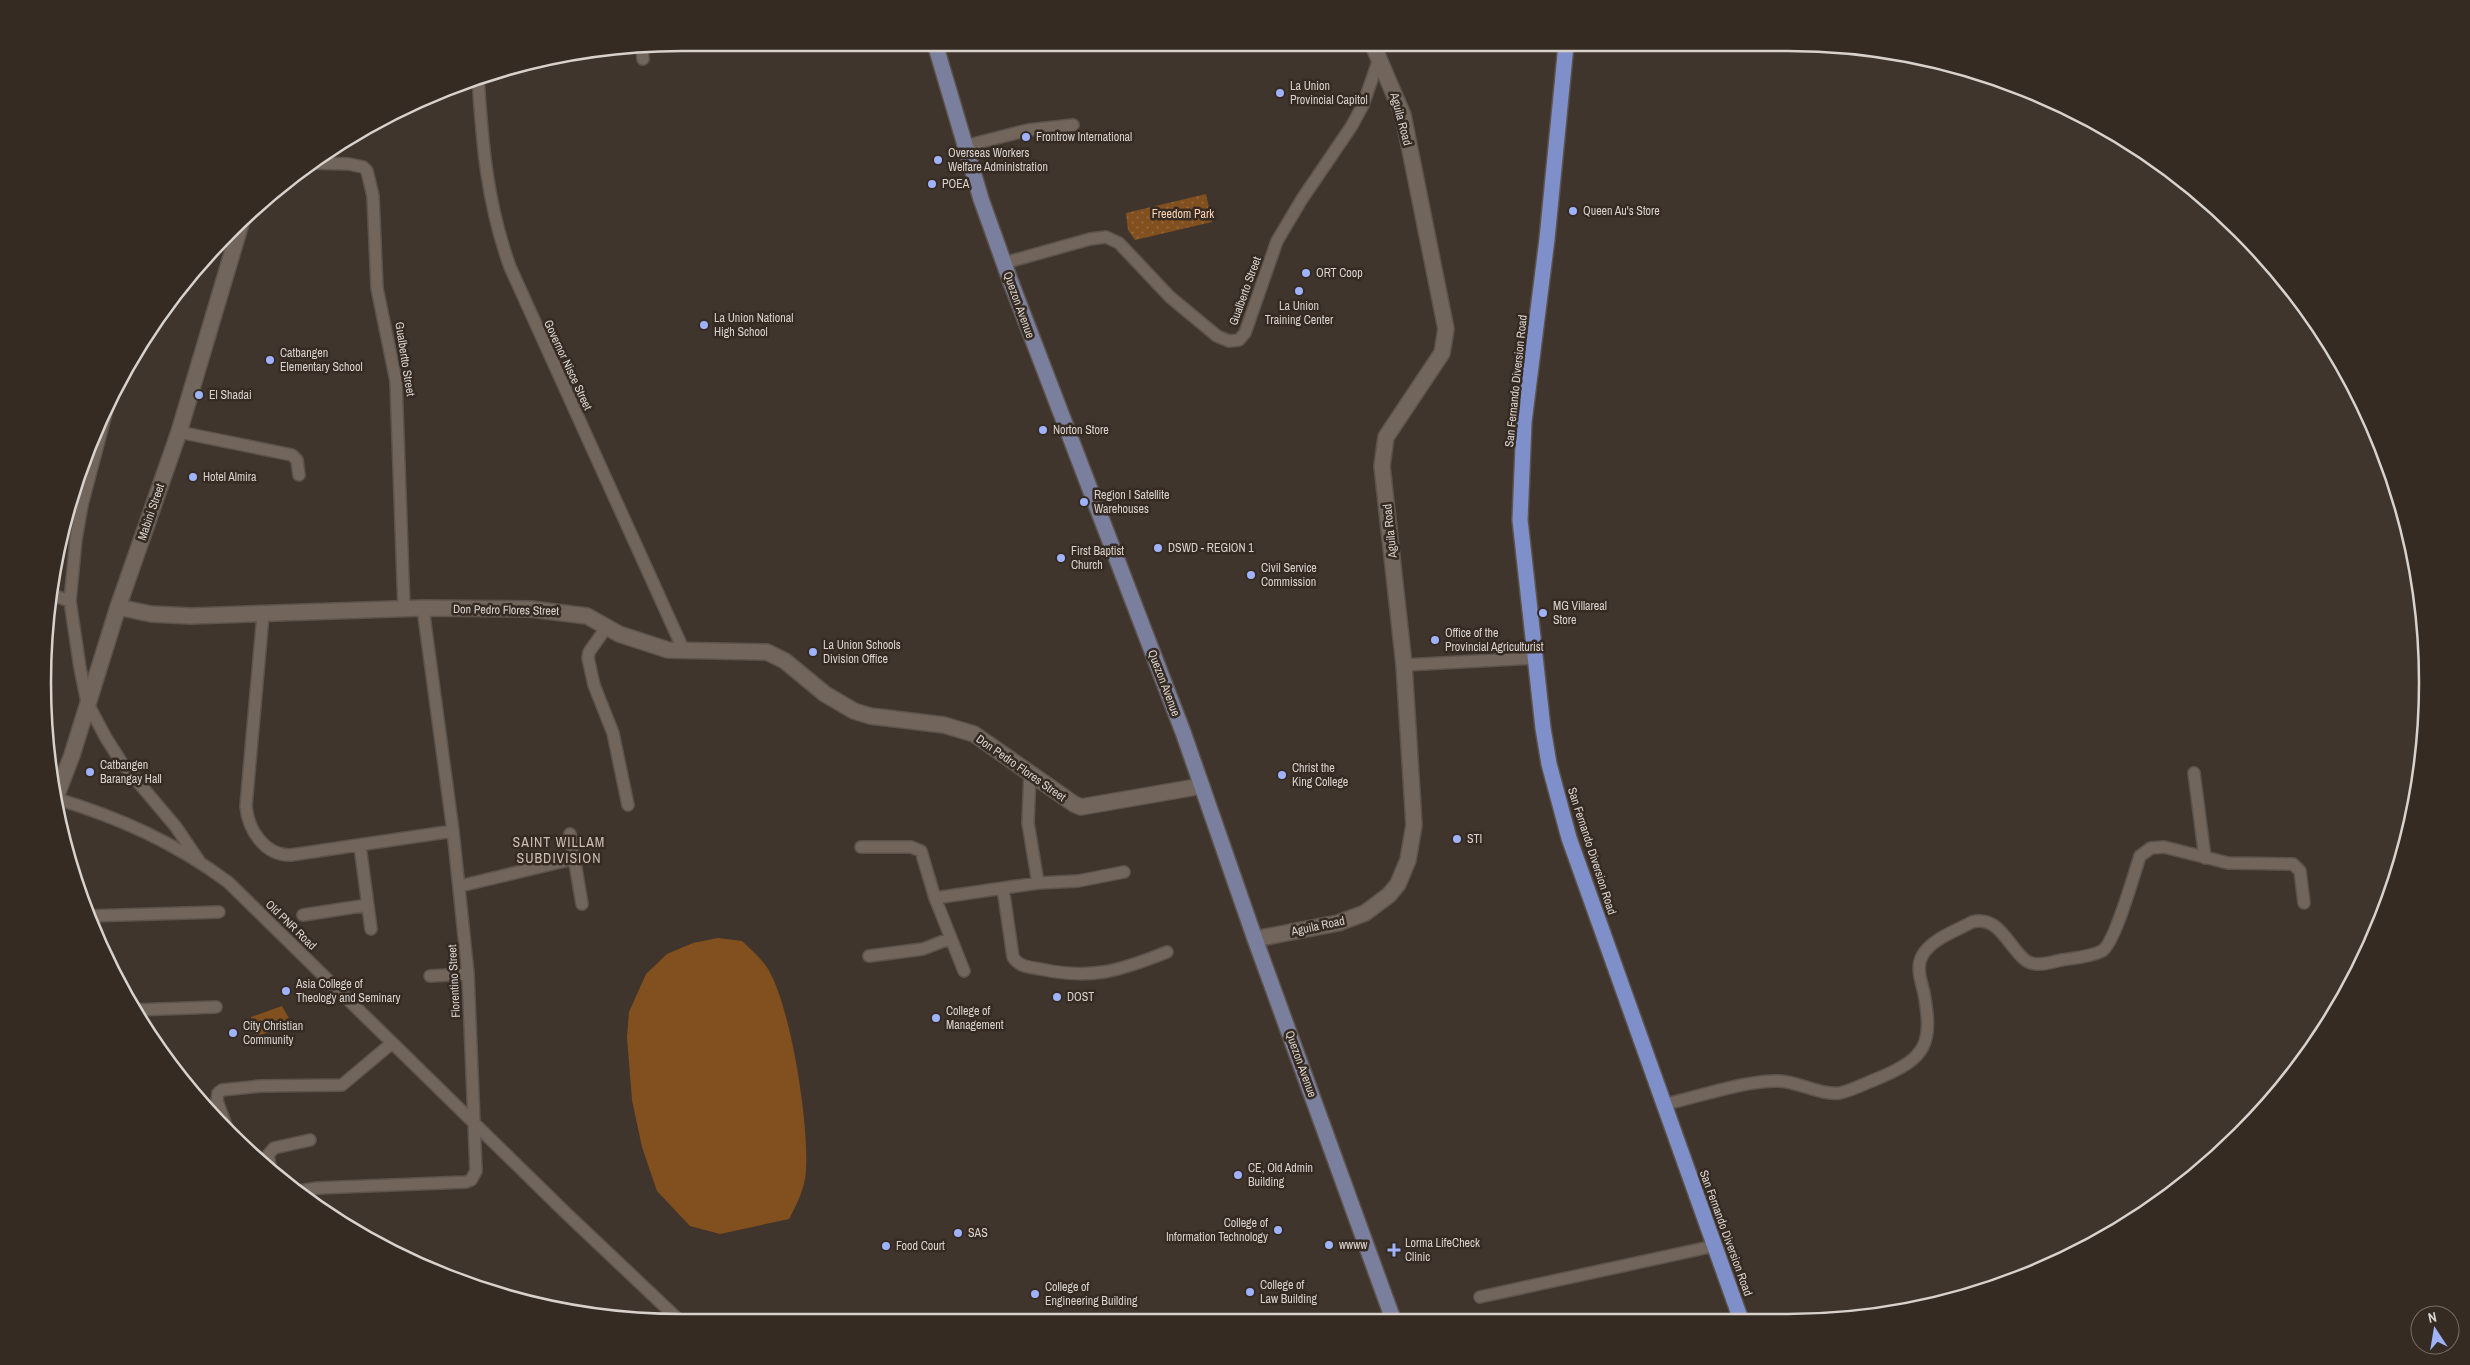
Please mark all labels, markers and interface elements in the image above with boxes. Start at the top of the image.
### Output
place label: La Union Provincial Capitol [1290,78,1368,108]
marker: La Union Provincial Capitol [1274,87,1286,99]
street label: Aguila Road [1386,90,1416,147]
place label: Frontrow International [1036,129,1132,145]
marker: Frontrow International [1020,131,1032,143]
place label: Overseas Workers Welfare Administration [948,145,1048,175]
marker: Overseas Workers Welfare Administration [932,154,944,166]
place label: POEA [942,176,970,192]
marker: POEA [926,178,938,190]
place label: Queen Au's Store [1583,203,1660,219]
marker: Queen Au's Store [1567,205,1579,217]
park label: Freedom Park [1152,206,1214,222]
street label: Gualberto Street [1225,254,1265,328]
place label: ORT Coop [1316,265,1363,281]
marker: ORT Coop [1300,267,1312,279]
street label: Quezon Avenue [1000,269,1038,341]
marker: La Union Training Center [1293,285,1305,297]
place label: La Union Training Center [1265,298,1334,328]
place label: La Union National High School [714,310,793,340]
street label: San Fernando Diversion Road [1501,314,1531,448]
street label: Governor Nisce Street [540,317,596,413]
marker: La Union National High School [698,319,710,331]
street label: Gualbertto Street [391,321,419,398]
place label: Catbangen Elementary School [280,345,363,375]
marker: Catbangen Elementary School [264,354,276,366]
place label: El Shadai [209,387,252,403]
marker: El Shadai [193,389,205,401]
place label: Norton Store [1053,422,1109,438]
marker: Norton Store [1037,424,1049,436]
place label: Hotel Almira [203,469,257,485]
marker: Hotel Almira [187,471,199,483]
street label: Mabini Street [134,481,168,543]
place label: Region I Satellite Warehouses [1094,487,1170,517]
marker: Region I Satellite Warehouses [1078,496,1090,508]
street label: Aguila Road [1379,503,1401,560]
place label: DSWD - REGION 1 [1168,540,1254,556]
marker: DSWD - REGION 1 [1152,542,1164,554]
place label: First Baptist Church [1071,543,1124,573]
marker: First Baptist Church [1055,552,1067,564]
place label: Civil Service Commission [1261,560,1317,590]
marker: Civil Service Commission [1245,569,1257,581]
place label: MG Villareal Store [1553,598,1607,628]
street label: Don Pedro Flores Street [453,601,559,619]
marker: MG Villareal Store [1537,607,1549,619]
place label: Office of the Provincial Agriculturist [1445,625,1544,655]
marker: Office of the Provincial Agriculturist [1429,634,1441,646]
place label: La Union Schools Division Office [823,637,901,667]
marker: La Union Schools Division Office [807,646,819,658]
street label: Quezon Avenue [1144,648,1184,718]
street label: Don Pedro Flores Street [973,731,1069,805]
place label: Catbangen Barangay Hall [100,757,162,787]
place label: Christ the King College [1292,760,1348,790]
marker: Catbangen Barangay Hall [84,766,96,778]
marker: Christ the King College [1276,769,1288,781]
street label: San Fernando Diversion Road [1564,785,1620,917]
place label: STI [1467,831,1482,847]
district label: SAINT WILLAM SUBDIVISION [513,833,605,867]
marker: STI [1451,833,1463,845]
street label: Old PNR Road [262,897,320,953]
street label: Aguila Road [1289,913,1346,940]
street label: Florentino Street [444,944,464,1018]
place label: Asia College of Theology and Seminary [295,976,401,1006]
marker: Asia College of Theology and Seminary [280,985,292,997]
place label: DOST [1067,989,1094,1005]
marker: DOST [1051,991,1063,1003]
place label: College of Management [946,1003,1004,1033]
marker: College of Management [930,1012,942,1024]
place label: City Christian Community [243,1018,303,1048]
marker: City Christian Community [227,1027,239,1039]
street label: Quezon Avenue [1282,1028,1320,1100]
place label: CE, Old Admin Building [1248,1160,1313,1190]
street label: San Fernando Diversion Road [1696,1168,1756,1298]
marker: CE, Old Admin Building [1232,1169,1244,1181]
place label: College of Information Technology [1166,1215,1268,1245]
marker: College of Information Technology [1272,1224,1284,1236]
place label: SAS [968,1225,988,1241]
marker: SAS [952,1227,964,1239]
place label: Lorma LifeCheck Clinic [1405,1235,1480,1265]
place label: wwww [1339,1237,1368,1253]
place label: Food Court [896,1238,945,1254]
marker: wwww [1323,1239,1335,1251]
marker: Food Court [880,1240,892,1252]
marker: Lorma LifeCheck Clinic [1387,1243,1401,1257]
place label: College of Law Building [1260,1277,1317,1307]
place label: College of Engineering Building [1045,1279,1138,1309]
marker: College of Law Building [1244,1286,1256,1298]
marker: College of Engineering Building [1029,1288,1041,1300]
north arrow [2410,1305,2460,1355]
text: N [2426,1308,2438,1327]

